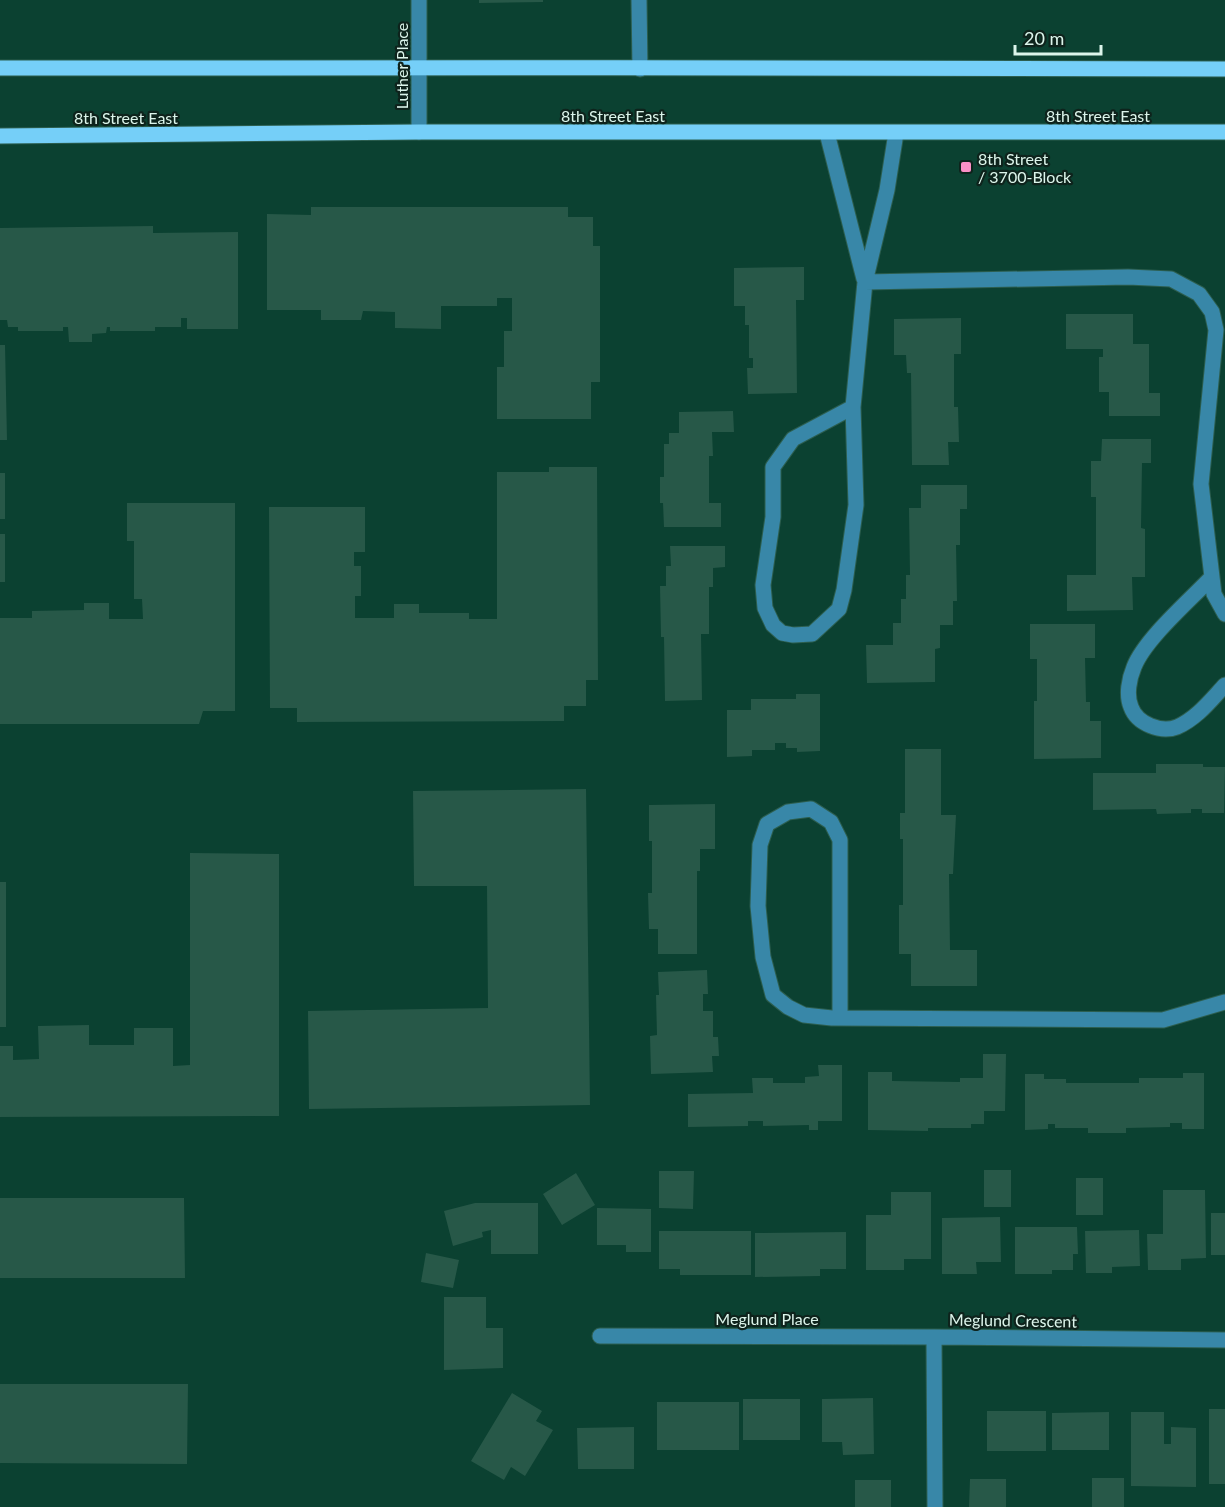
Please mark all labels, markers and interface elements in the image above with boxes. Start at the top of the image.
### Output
scale bar [1015,18,1100,56]
street label: Luther Place [392,23,411,109]
text: 20 m [1024,27,1064,49]
street label: 8th Street East [561,106,665,125]
street label: 8th Street East [1046,106,1150,125]
street label: 8th Street East [74,108,178,127]
place label: 8th Street / 3700-Block [978,149,1072,186]
marker: 8th Street / 3700-Block [959,160,973,174]
street label: Meglund Place [715,1309,819,1328]
street label: Meglund Crescent [949,1309,1077,1331]

